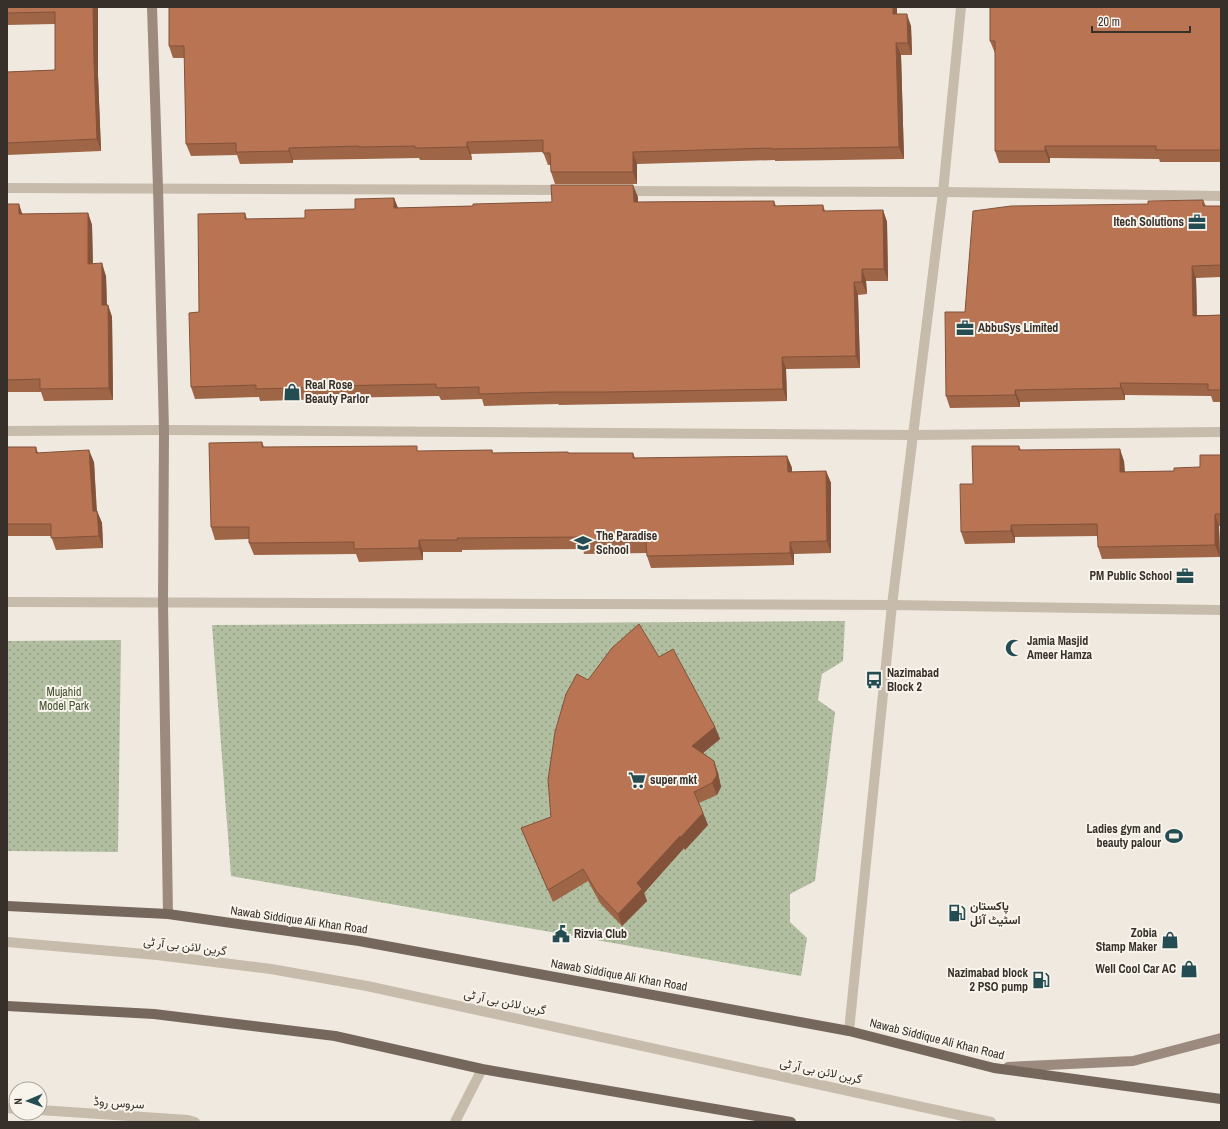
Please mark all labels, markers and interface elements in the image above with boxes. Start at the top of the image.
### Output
scale bar [1092,8,1190,34]
text: 20 m [1098,14,1120,30]
office icon: Itech Solutions [1187,212,1207,232]
place label: Itech Solutions [1113,214,1185,230]
office icon: AbbuSys Limited [955,318,975,338]
place label: AbbuSys Limited [978,320,1058,336]
place label: Real Rose Beauty Parlor [305,377,369,407]
shop icon: Real Rose Beauty Parlor [282,382,302,402]
place label: The Paradise School [596,528,658,558]
school or university icon: The Paradise School [573,533,593,553]
office icon: PM Public School [1175,566,1195,586]
place label: PM Public School [1089,568,1172,584]
place label: Jamia Masjid Ameer Hamza [1027,633,1093,663]
mosque icon: Jamia Masjid Ameer Hamza [1004,638,1024,658]
place label: Nazimabad Block 2 [887,665,939,695]
bus stop icon: Nazimabad Block 2 [864,670,884,690]
park label: Mujahid Model Park [39,684,89,714]
supermarket icon: super mkt [627,770,647,790]
place label: super mkt [650,772,698,788]
place label: Ladies gym and beauty palour [1087,821,1161,851]
sports icon: Ladies gym and beauty palour [1164,826,1184,846]
place label: پاکستان اسٹیٹ آئل [970,898,1021,928]
street label: Nawab Siddique Ali Khan Road [229,902,369,938]
fuel station icon: پاکستان اسٹیٹ آئل [947,903,967,923]
public building icon: Rizvia Club [551,924,571,944]
place label: Zobia Stamp Maker [1096,925,1158,955]
place label: Rizvia Club [574,926,627,942]
shop icon: Zobia Stamp Maker [1160,930,1180,950]
street label: گرین لائن بی آر ٹی [143,933,227,959]
street label: Nawab Siddique Ali Khan Road [549,955,689,995]
shop icon: Well Cool Car AC [1179,959,1199,979]
place label: Well Cool Car AC [1096,961,1176,977]
place label: Nazimabad block 2 PSO pump [948,965,1029,995]
fuel station icon: Nazimabad block 2 PSO pump [1031,970,1051,990]
street label: گرین لائن بی آر ٹی [462,985,548,1019]
street label: Nawab Siddique Ali Khan Road [868,1014,1006,1064]
street label: گرین لائن بی آر ٹی [778,1054,864,1088]
north arrow [8,1081,48,1121]
street label: سروس روڈ [93,1093,145,1113]
text: N [11,1098,25,1105]

